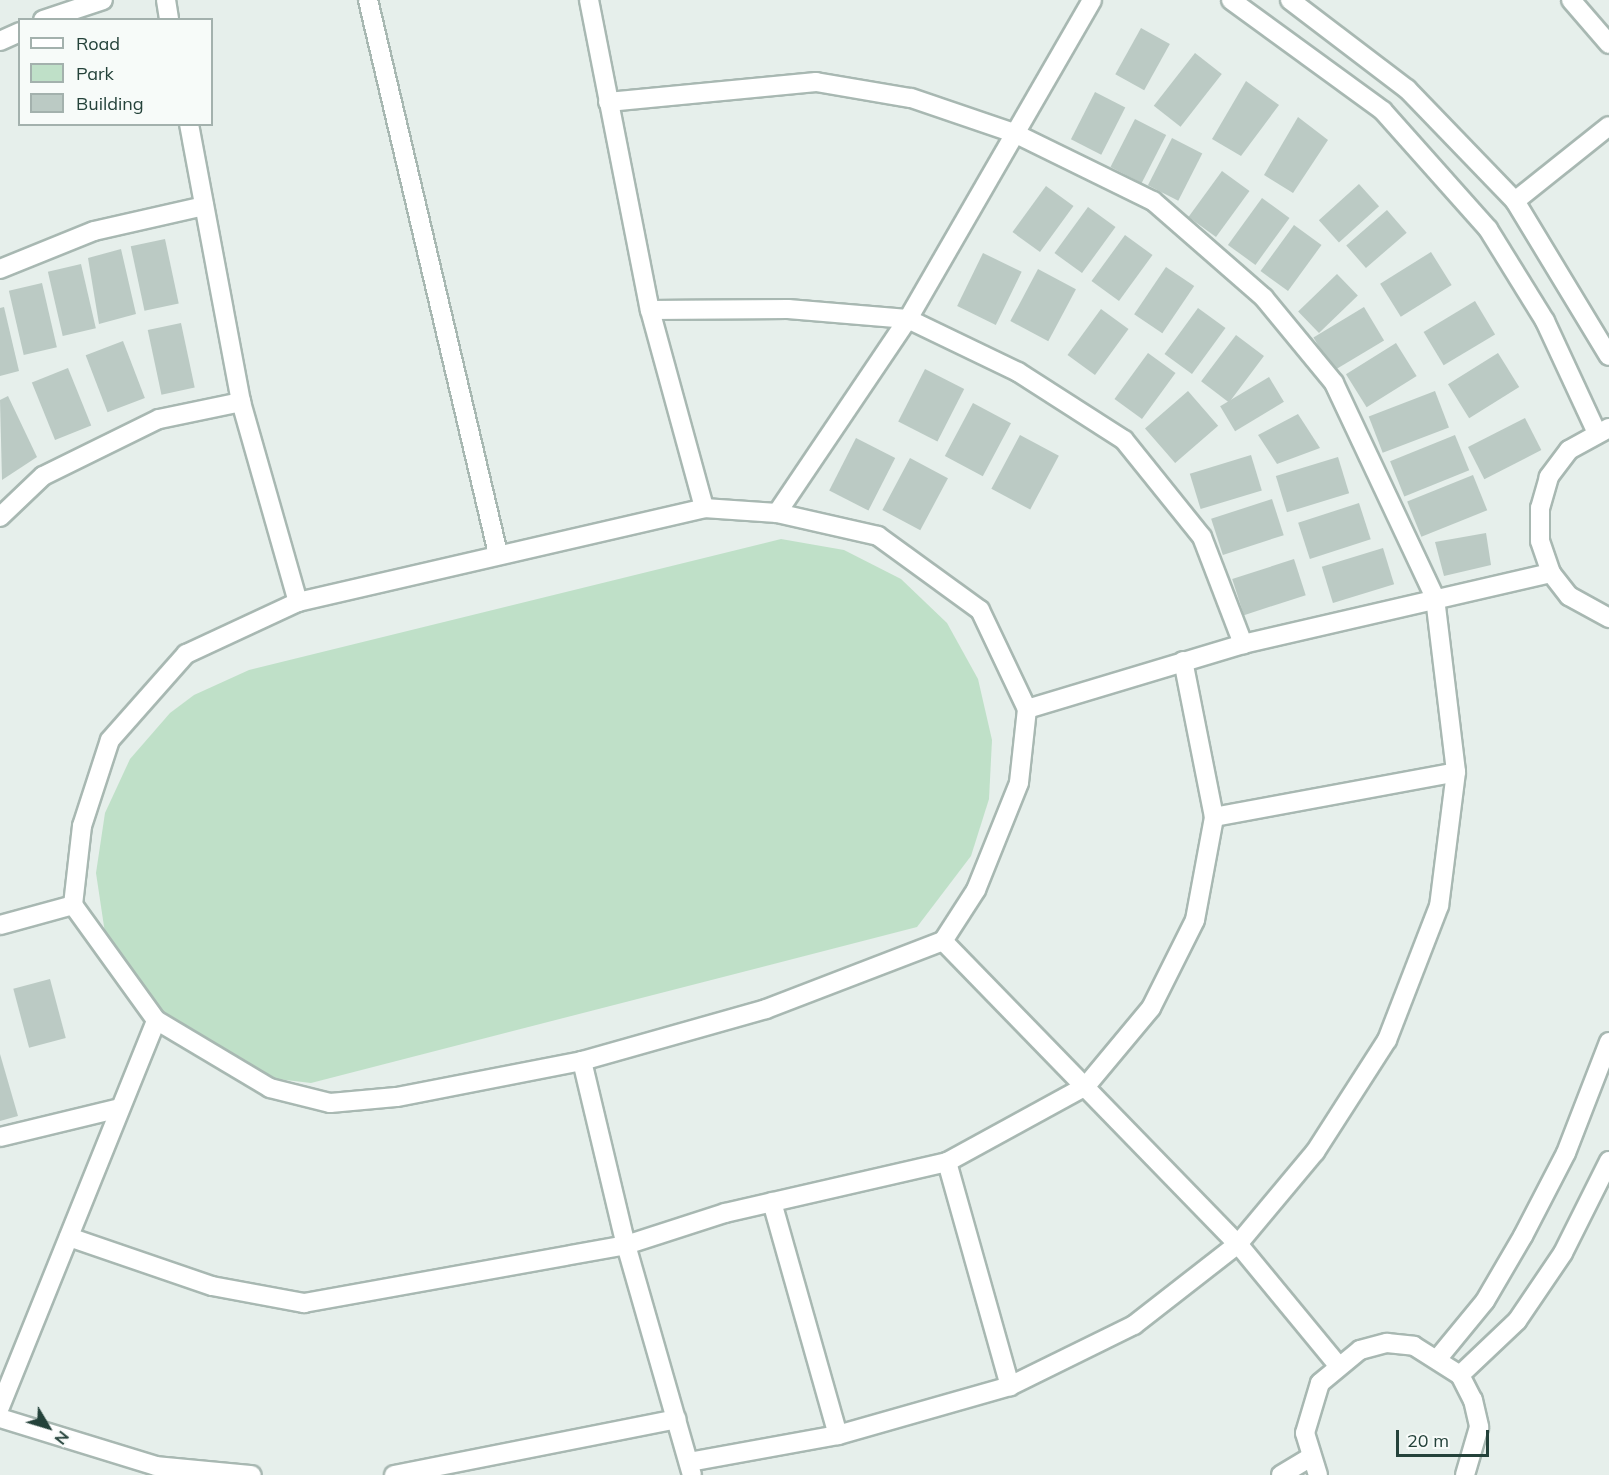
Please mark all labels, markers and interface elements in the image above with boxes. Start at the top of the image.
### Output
legend [18,18,213,126]
text: Road [76,32,120,55]
text: Park [76,62,114,85]
text: Building [76,92,144,115]
north arrow [18,1397,78,1457]
scale bar [1399,1418,1492,1456]
text: N [51,1427,74,1449]
text: 20 m [1407,1429,1449,1452]

